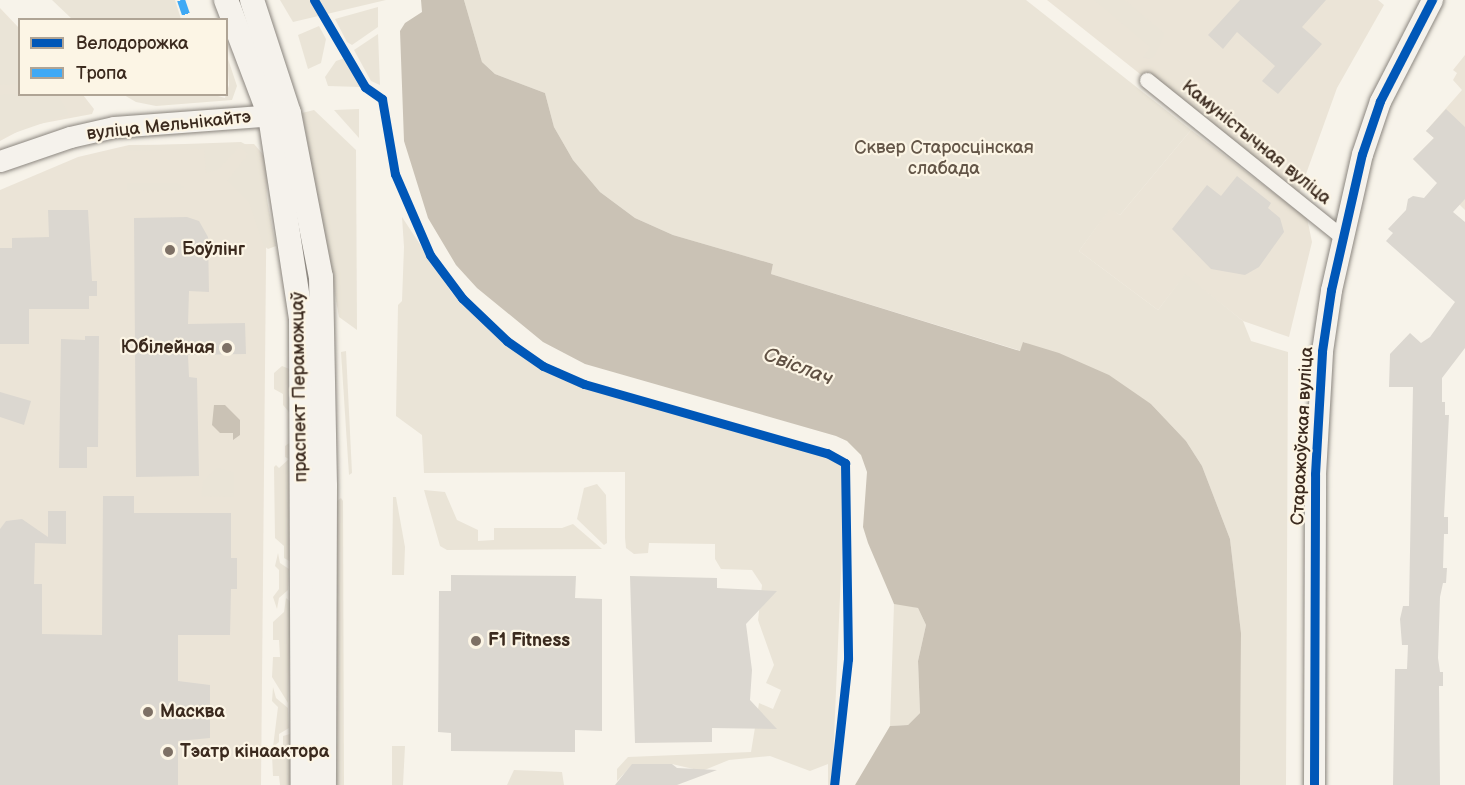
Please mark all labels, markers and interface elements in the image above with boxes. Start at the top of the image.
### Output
legend [18,18,228,96]
text: Велодорожка [76,33,189,54]
text: Тропа [76,63,127,84]
street label: Камуністычная вуліца [1177,76,1335,210]
street label: вуліца Мельнікайтэ [86,107,252,145]
park label: Сквер Старосцінская слабада [854,138,1034,180]
place label: Боўлінг [182,239,245,261]
marker: Боўлінг [163,243,177,257]
street label: праспект Пераможцаў [288,291,312,483]
place label: Юбілейная [121,337,215,359]
marker: Юбілейная [220,341,234,355]
water label: Свіслач [760,343,836,391]
street label: Старажоўская вуліца [1288,346,1318,526]
place label: F1 Fitness [488,630,570,652]
marker: F1 Fitness [469,634,483,648]
place label: Масква [160,701,225,723]
marker: Масква [141,705,155,719]
place label: Тэатр кінаактора [180,741,329,763]
marker: Тэатр кінаактора [161,745,175,759]

